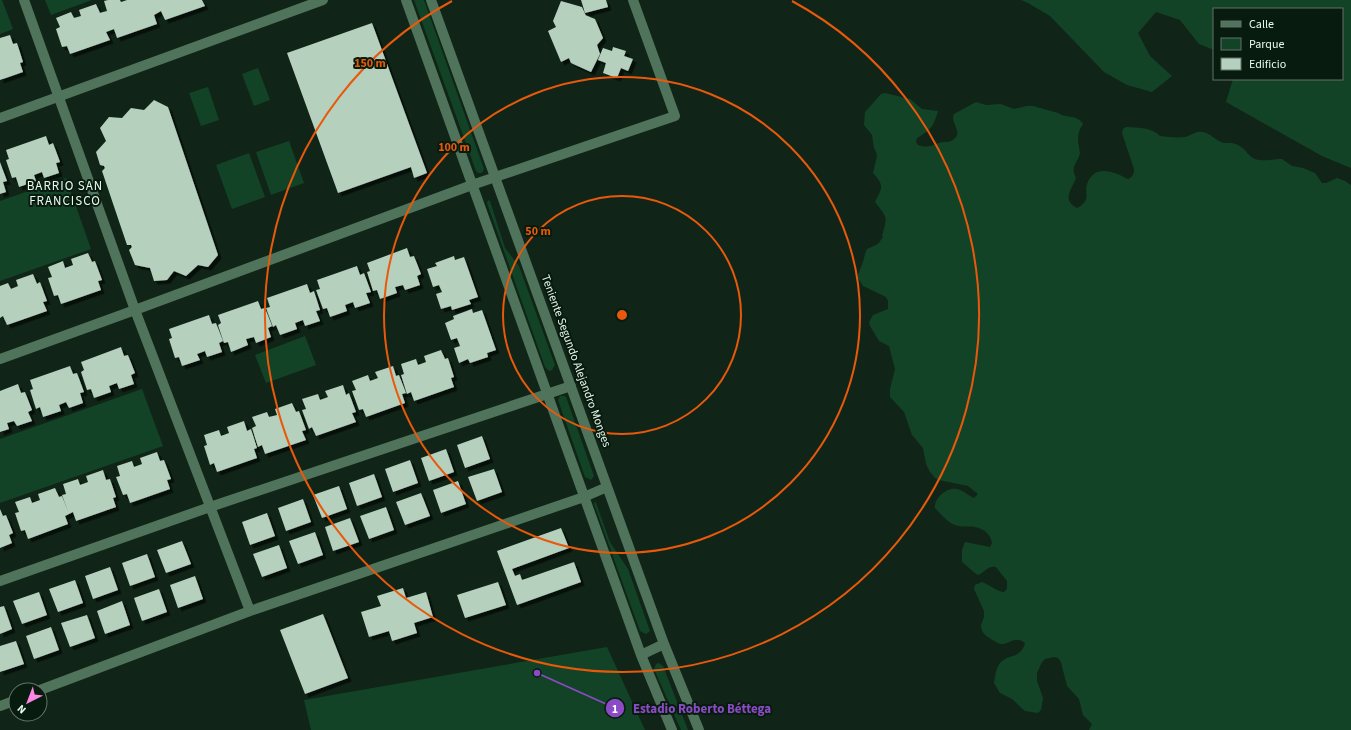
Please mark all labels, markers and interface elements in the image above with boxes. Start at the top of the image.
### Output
legend [1213,8,1343,80]
text: Calle [1249,16,1274,33]
text: Parque [1249,36,1285,53]
text: 150 m [354,55,386,72]
text: Edificio [1249,56,1286,73]
text: 100 m [438,139,470,156]
district label: BARRIO SAN FRANCISCO [27,177,103,210]
text: 50 m [525,223,551,240]
street label: Teniente Segundo Alejandro Monges [537,272,615,450]
centre of rings [615,308,629,322]
north arrow [8,682,48,722]
callout: Estadio Roberto Béttega [605,696,779,721]
text: Estadio Roberto Béttega [633,700,771,718]
text: N [14,701,29,717]
text: 1 [612,701,618,718]

